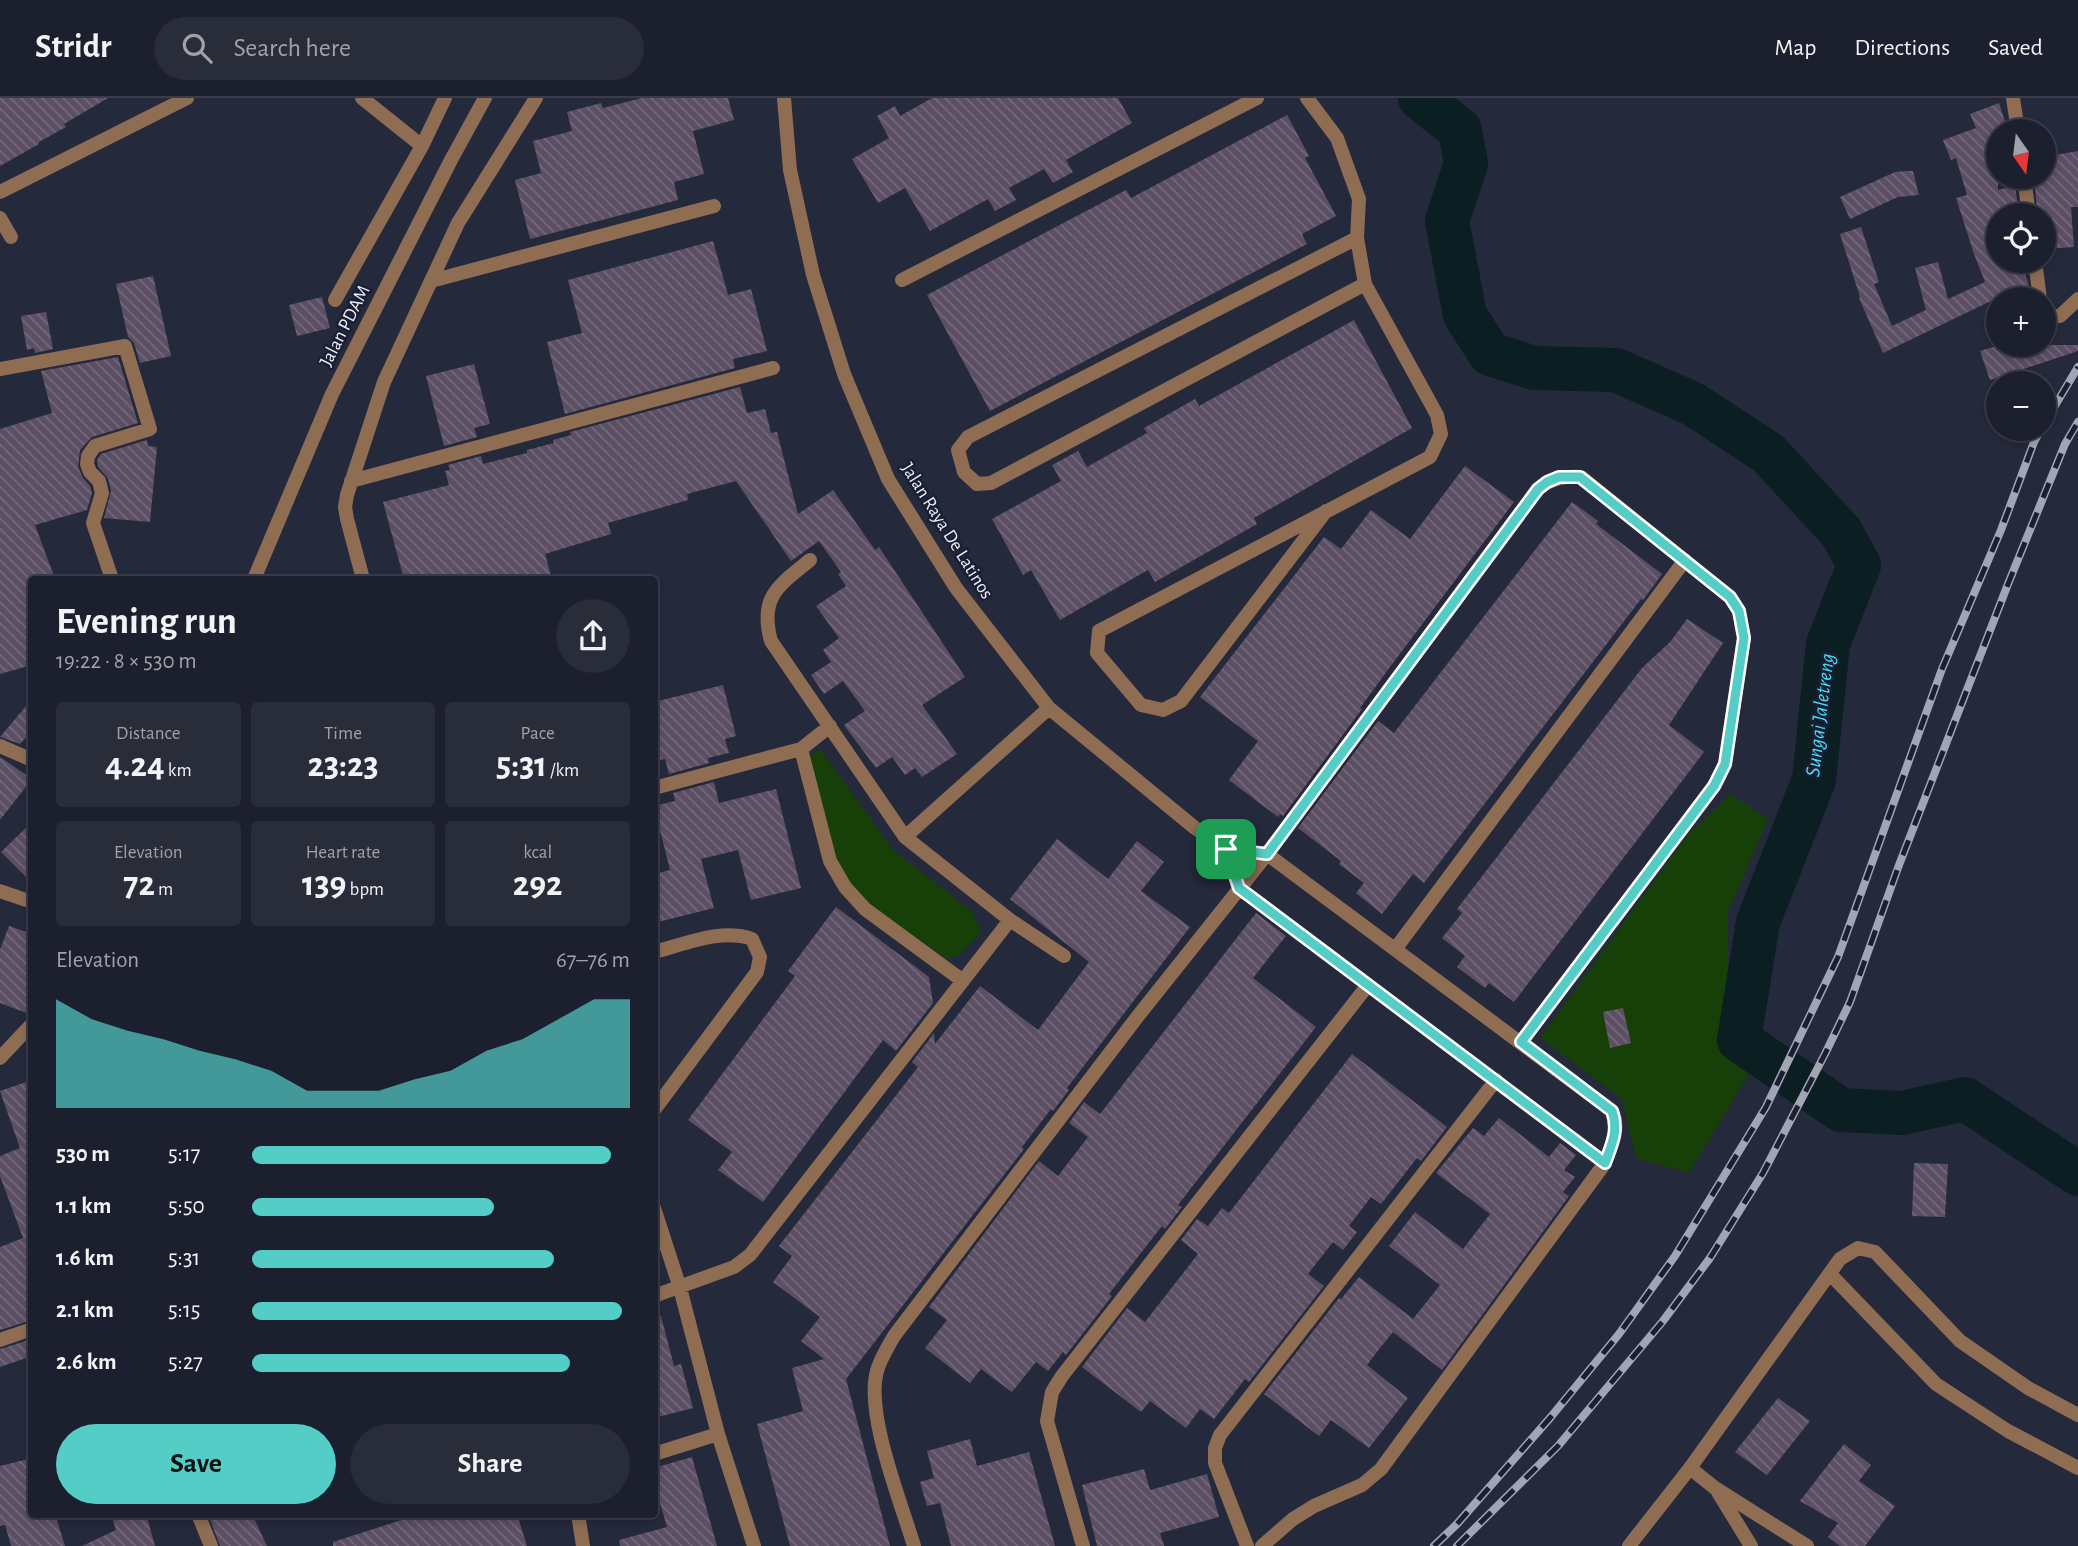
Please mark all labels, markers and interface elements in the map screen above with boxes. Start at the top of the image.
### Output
search box [154,17,644,80]
icon: search [178,29,216,67]
text: Stridr [35,31,112,64]
text: Search here [234,35,351,61]
text: Map [1774,36,1816,60]
text: Directions [1854,36,1950,60]
text: Saved [1988,36,2043,60]
north arrow [1986,119,2056,189]
map controls [1986,119,2056,441]
button: locate [1986,203,2056,273]
street label: Jalan PDAM [316,282,374,370]
button: + [1986,287,2056,357]
button: − [1986,371,2056,441]
street label: Jalan Raya De Latinos [897,460,997,602]
button: share [556,599,630,673]
text: Evening run [56,603,237,641]
text: 19:22 · 8 × 530 m [56,650,197,673]
water label: Sungai Jaletreng [1802,652,1838,778]
text: Distance [116,724,181,743]
text: Time [324,724,362,743]
text: Pace [521,724,555,743]
text: 4.24 [105,748,165,783]
text: 23:23 [307,748,379,783]
text: 5:31 [496,748,547,783]
text: km [165,761,192,780]
text: /km [547,761,579,780]
pin [1196,819,1256,879]
icon: arrive [1207,830,1245,868]
text: Elevation [114,843,183,862]
text: Heart rate [306,843,380,862]
text: kcal [523,843,552,862]
text: 72 [123,867,155,902]
text: 139 [302,867,346,902]
text: 292 [513,867,563,902]
text: m [155,880,173,899]
text: bpm [346,880,384,899]
text: Elevation [56,949,139,972]
text: 67–76 m [556,949,630,972]
text: 530 m [56,1143,110,1166]
text: 5:17 [168,1143,200,1166]
text: 1.1 km [56,1195,111,1218]
text: 5:50 [168,1195,205,1218]
text: 1.6 km [56,1247,114,1270]
text: 5:31 [168,1247,200,1270]
text: 2.1 km [56,1299,114,1322]
text: 5:15 [168,1299,200,1322]
text: 2.6 km [56,1351,117,1374]
text: 5:27 [168,1351,203,1374]
button: Save [56,1424,336,1504]
button: Share [350,1424,630,1504]

